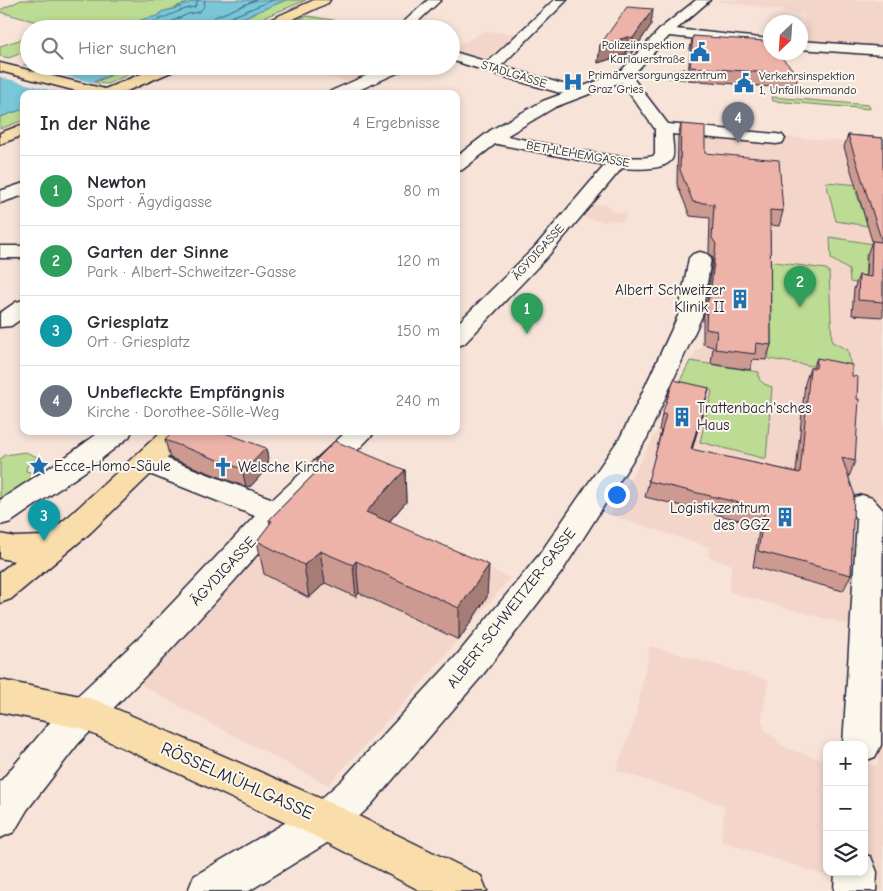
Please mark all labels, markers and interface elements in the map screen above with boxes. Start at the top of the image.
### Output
north arrow [763,15,808,60]
search box [20,20,460,75]
icon: search [38,34,66,62]
text: Hier suchen [78,37,176,59]
place label: Polizeiinspektion Karlauerstraße [602,38,685,66]
public building icon: Polizeiinspektion Karlauerstraße [689,41,711,63]
street label: STADLGASSE [479,57,549,91]
place label: Primärversorgungszentrum Graz Gries [588,68,727,96]
place label: Verkehrsinspektion 1, Unfallkommando [759,69,857,97]
hospital icon: Primärversorgungszentrum Graz Gries [562,71,584,93]
public building icon: Verkehrsinspektion 1, Unfallkommando [733,72,755,94]
pin: 4 [722,102,754,143]
text: In der Nähe [40,111,150,135]
text: 4 Ergebnisse [353,114,440,132]
street label: BETHLEHEMGASSE [525,138,631,170]
text: Newton [87,171,146,193]
text: 1 [53,182,59,200]
text: 80 m [403,182,440,200]
text: Sport · Ägydigasse [87,193,212,211]
street label: ÄGYDIGASSE [509,221,567,283]
text: Garten der Sinne [87,241,229,263]
text: 2 [52,252,60,270]
text: 120 m [397,252,440,270]
text: Park · Albert-Schweitzer-Gasse [87,263,296,281]
pin: 2 [784,266,816,307]
place label: Albert Schweitzer Klinik II [615,281,725,316]
building icon: Albert Schweitzer Klinik II [729,288,751,310]
pin: 1 [511,293,543,334]
text: Griesplatz [87,311,169,333]
text: 3 [52,322,60,340]
text: 150 m [397,322,440,340]
text: Ort · Griesplatz [87,333,190,351]
text: Unbefleckte Empfängnis [87,381,285,403]
text: 4 [52,392,60,410]
text: 240 m [396,392,440,410]
place label: Trattenbach'sches Haus [697,399,811,434]
text: Kirche · Dorothee-Sölle-Weg [87,403,279,421]
building icon: Trattenbach'sches Haus [671,406,693,428]
place icon: Ecce-Homo-Säule [28,455,50,477]
church icon: Welsche Kirche [212,456,234,478]
place label: Ecce-Homo-Säule [54,457,171,475]
place label: Welsche Kirche [238,458,335,476]
your location [604,482,630,508]
place label: Logistikzentrum des GGZ [670,499,770,534]
pin: 3 [28,500,60,541]
building icon: Logistikzentrum des GGZ [774,506,796,528]
street label: ALBERT-SCHWEITZER-GASSE [443,524,579,692]
street label: ÄGYDIGASSE [186,533,260,609]
street label: RÖSSELMÜHLGASSE [157,738,317,824]
map controls [823,741,868,876]
button: + [823,741,868,786]
button: − [823,786,868,831]
button: layers [823,831,868,876]

